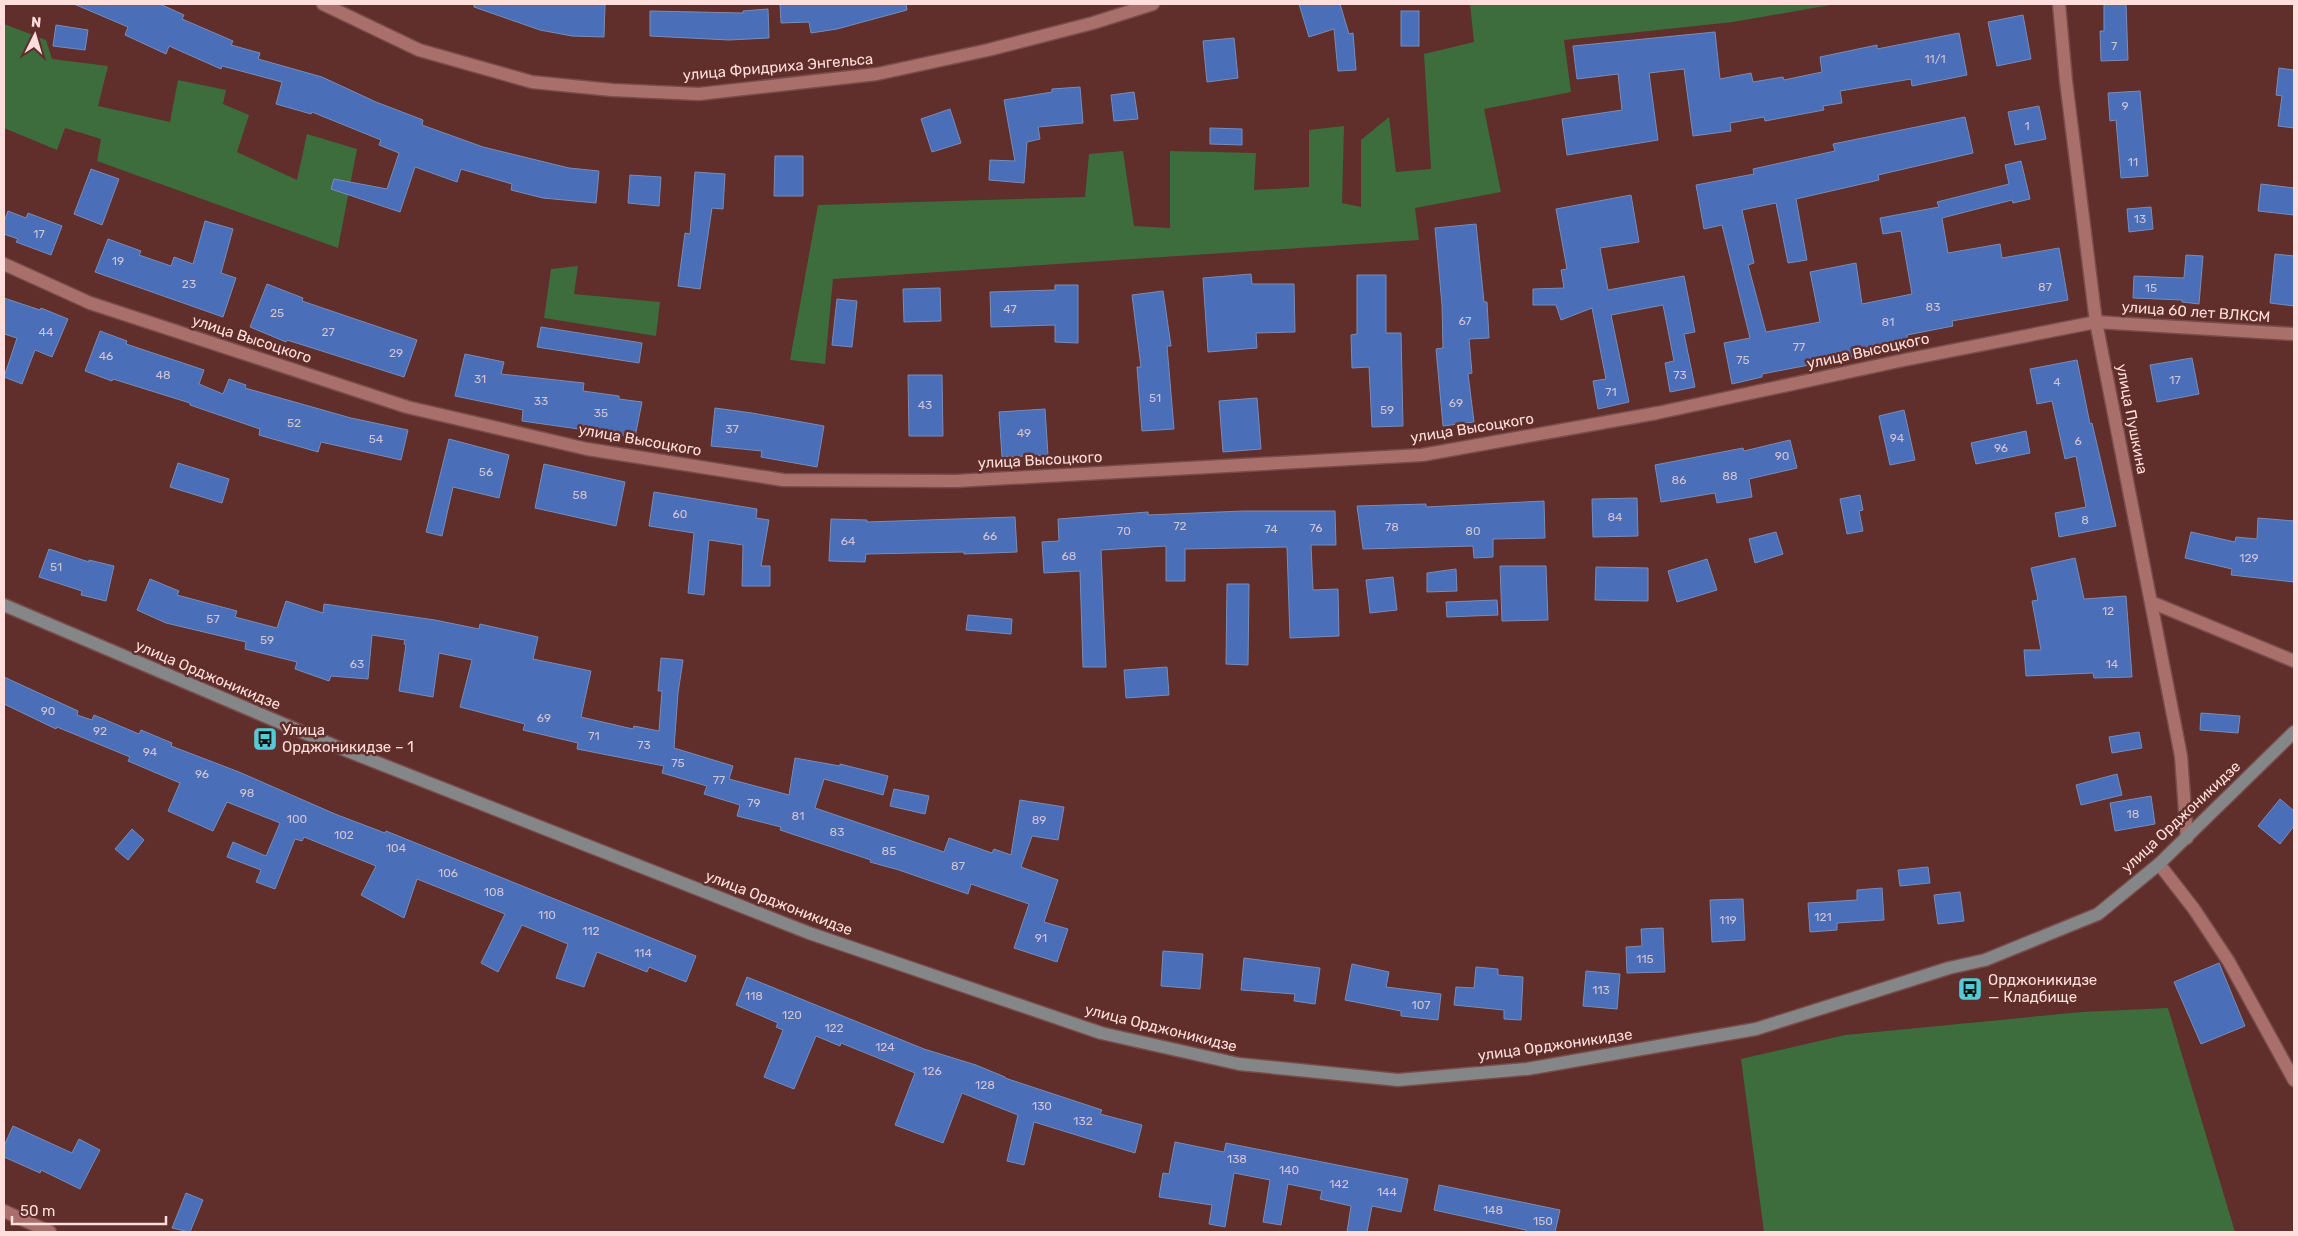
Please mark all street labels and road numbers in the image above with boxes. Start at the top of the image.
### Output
street label: улица Фридриха Энгельса [682,50,874,84]
street label: улица 60 лет ВЛКСМ [2121,298,2271,326]
street label: улица Высоцкого [190,311,314,367]
street label: улица Высоцкого [1805,329,1931,373]
street label: улица Пушкина [2112,362,2152,476]
street label: улица Высоцкого [1409,409,1535,447]
street label: улица Высоцкого [577,420,703,460]
street label: улица Высоцкого [977,448,1103,472]
street label: улица Орджоникидзе [133,636,283,714]
street label: улица Орджоникидзе [2118,757,2244,877]
street label: улица Орджоникидзе [703,867,855,939]
street label: улица Орджоникидзе [1083,1000,1239,1056]
street label: улица Орджоникидзе [1476,1025,1634,1065]

